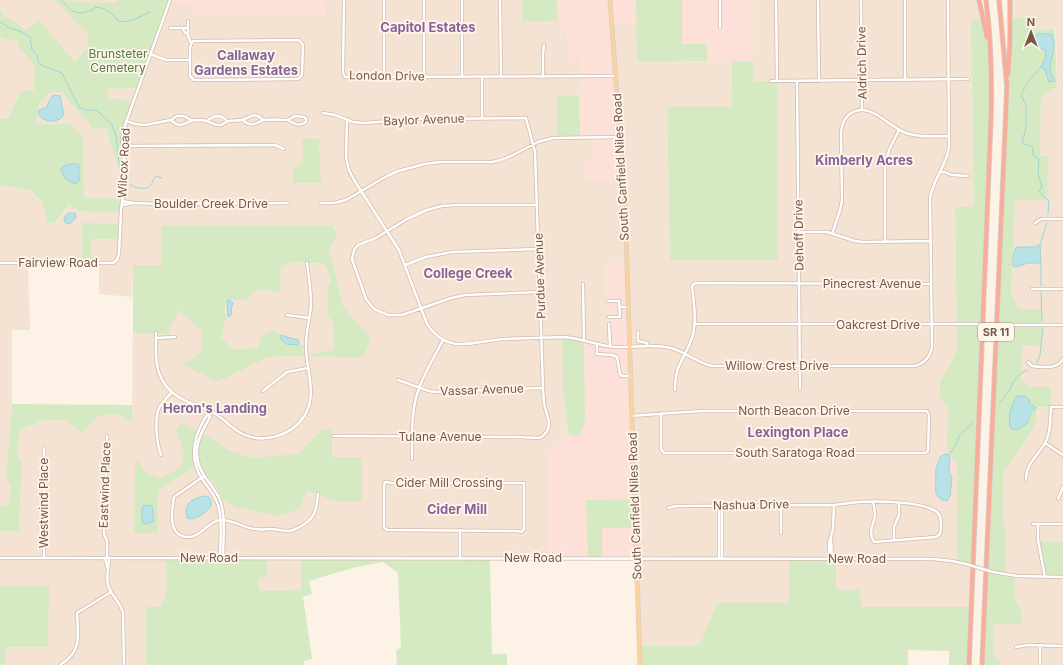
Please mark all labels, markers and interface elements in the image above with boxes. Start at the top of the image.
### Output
north arrow [1011,12,1051,52]
text: N [1027,15,1035,29]
district label: Capitol Estates [380,19,476,35]
street label: Aldrich Drive [853,26,870,100]
park label: Brunsteter Cemetery [88,46,148,75]
district label: Callaway Gardens Estates [194,47,298,78]
street label: London Drive [349,67,425,84]
street label: South Canfield Niles Road [609,93,632,241]
street label: Baylor Avenue [383,111,465,128]
street label: Wilcox Road [114,127,133,198]
district label: Kimberly Acres [815,152,913,168]
street label: Boulder Creek Drive [154,196,268,211]
street label: Dehoff Drive [790,199,807,271]
street label: Purdue Avenue [531,233,548,319]
street label: Fairview Road [18,255,98,270]
district label: College Creek [423,265,513,281]
street label: Pinecrest Avenue [823,276,921,291]
street label: Oakcrest Drive [836,317,920,332]
road number: SR 11 [978,323,1014,341]
street label: Willow Crest Drive [725,358,829,373]
street label: Vassar Avenue [440,381,524,398]
district label: Heron's Landing [163,400,267,416]
street label: North Beacon Drive [738,403,850,418]
district label: Lexington Place [748,424,849,440]
street label: Tulane Avenue [398,429,482,444]
street label: South Canfield Niles Road [624,432,645,580]
street label: Eastwind Place [96,442,113,528]
street label: South Saratoga Road [735,445,855,460]
street label: Westwind Place [36,458,51,548]
street label: Cider Mill Crossing [395,475,503,490]
street label: Nashua Drive [713,496,789,513]
district label: Cider Mill [427,501,487,517]
street label: New Road [180,550,238,565]
street label: New Road [504,550,562,565]
street label: New Road [828,551,886,566]

